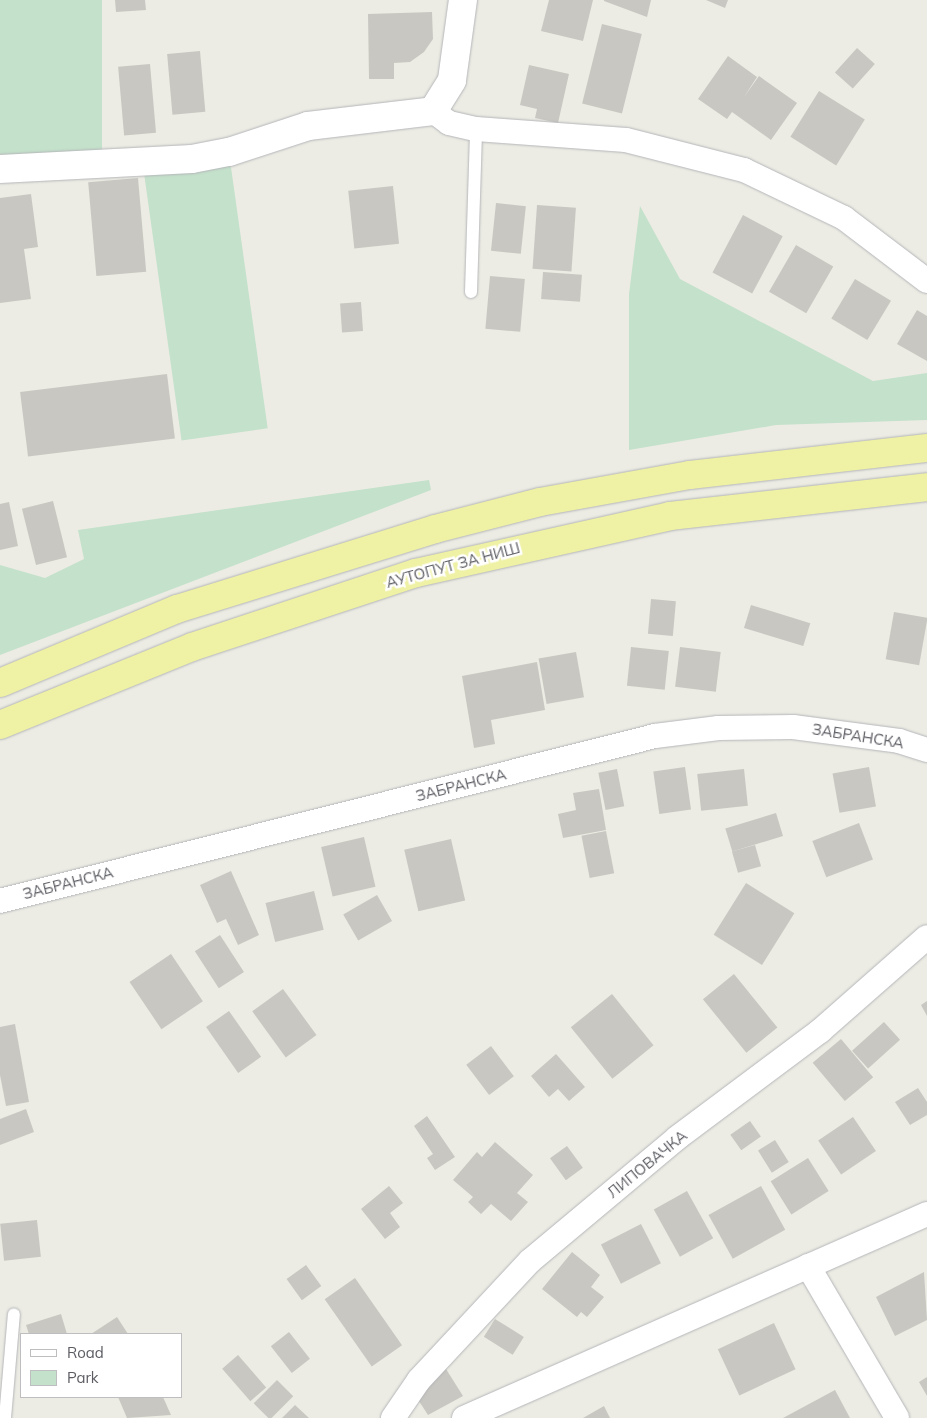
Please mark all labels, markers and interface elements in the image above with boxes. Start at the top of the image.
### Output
street label: АУТОПУТ ЗА НИШ [384,538,522,592]
street label: ЗАБРАНСКА [811,720,905,752]
street label: ЗАБРАНСКА [414,765,508,805]
street label: ЗАБРАНСКА [21,863,115,903]
street label: ЛИПОВАЧКА [604,1126,690,1202]
legend [20,1333,182,1398]
text: Road [67,1343,104,1362]
text: Park [67,1368,99,1387]

